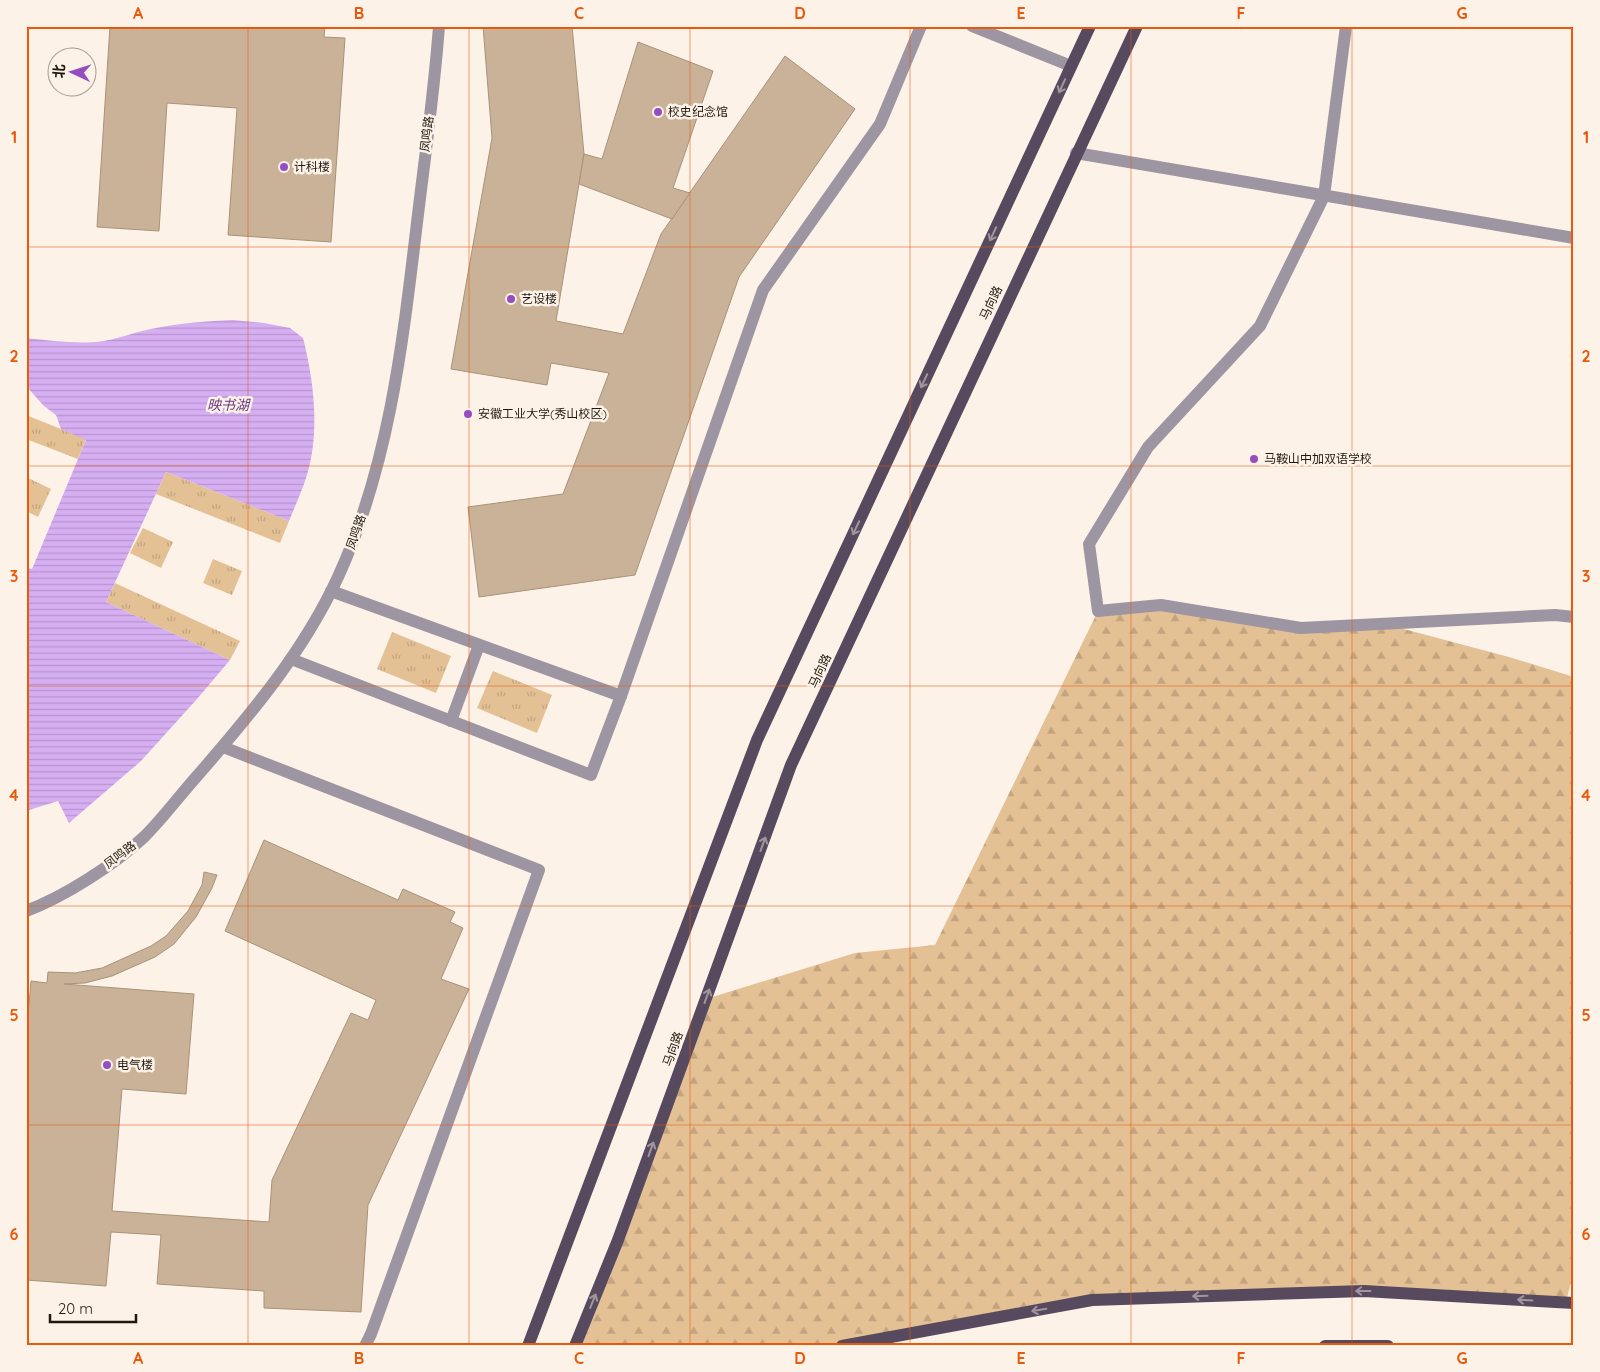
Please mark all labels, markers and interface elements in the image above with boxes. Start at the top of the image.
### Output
text: A [133,3,144,23]
text: B [354,3,364,23]
text: C [574,3,584,23]
text: D [794,3,806,23]
text: E [1016,3,1026,23]
text: F [1237,3,1246,23]
text: G [1456,3,1468,23]
north arrow [48,48,98,98]
text: 北 [50,63,68,79]
one-way arrow [1056,78,1066,93]
place label: 校史纪念馆 [668,104,728,119]
marker: 校史纪念馆 [652,106,664,118]
street label: 凤鸣路 [417,115,436,153]
text: 1 [11,127,17,147]
text: 1 [1583,127,1589,147]
place label: 计科楼 [294,159,330,174]
marker: 计科楼 [278,161,290,173]
one-way arrow [988,226,997,241]
street label: 马向路 [976,283,1005,322]
place label: 艺设楼 [521,291,557,306]
marker: 艺设楼 [505,293,517,305]
text: 2 [9,346,19,366]
text: 2 [1581,346,1591,366]
one-way arrow [919,373,929,388]
water label: 映书湖 [207,396,251,414]
place label: 安徽工业大学(秀山校区) [478,406,607,421]
marker: 安徽工业大学(秀山校区) [462,408,474,420]
place label: 马鞍山中加双语学校 [1264,451,1372,466]
marker: 马鞍山中加双语学校 [1248,453,1260,465]
street label: 凤鸣路 [343,512,368,551]
one-way arrow [850,520,860,535]
text: 3 [10,566,18,586]
text: 3 [1582,566,1590,586]
street label: 马向路 [805,651,834,690]
text: 4 [9,785,19,805]
text: 4 [1581,785,1591,805]
one-way arrow [759,836,768,852]
street label: 凤鸣路 [101,838,139,871]
one-way arrow [703,989,712,1004]
text: 5 [9,1005,19,1025]
text: 5 [1581,1005,1591,1025]
street label: 马向路 [659,1029,686,1068]
place label: 电气楼 [117,1057,153,1072]
marker: 电气楼 [101,1059,113,1071]
one-way arrow [647,1142,656,1157]
text: 6 [10,1224,19,1244]
text: 6 [1582,1224,1591,1244]
one-way arrow [1355,1286,1372,1296]
scale bar [50,1292,136,1324]
one-way arrow [1193,1292,1209,1301]
one-way arrow [589,1294,599,1309]
one-way arrow [1517,1295,1533,1304]
text: 20 m [58,1299,93,1318]
one-way arrow [1031,1305,1047,1315]
text: A [133,1348,144,1368]
text: B [354,1348,364,1368]
text: C [574,1348,584,1368]
text: D [794,1348,806,1368]
text: E [1016,1348,1026,1368]
text: F [1237,1348,1246,1368]
text: G [1456,1348,1468,1368]

